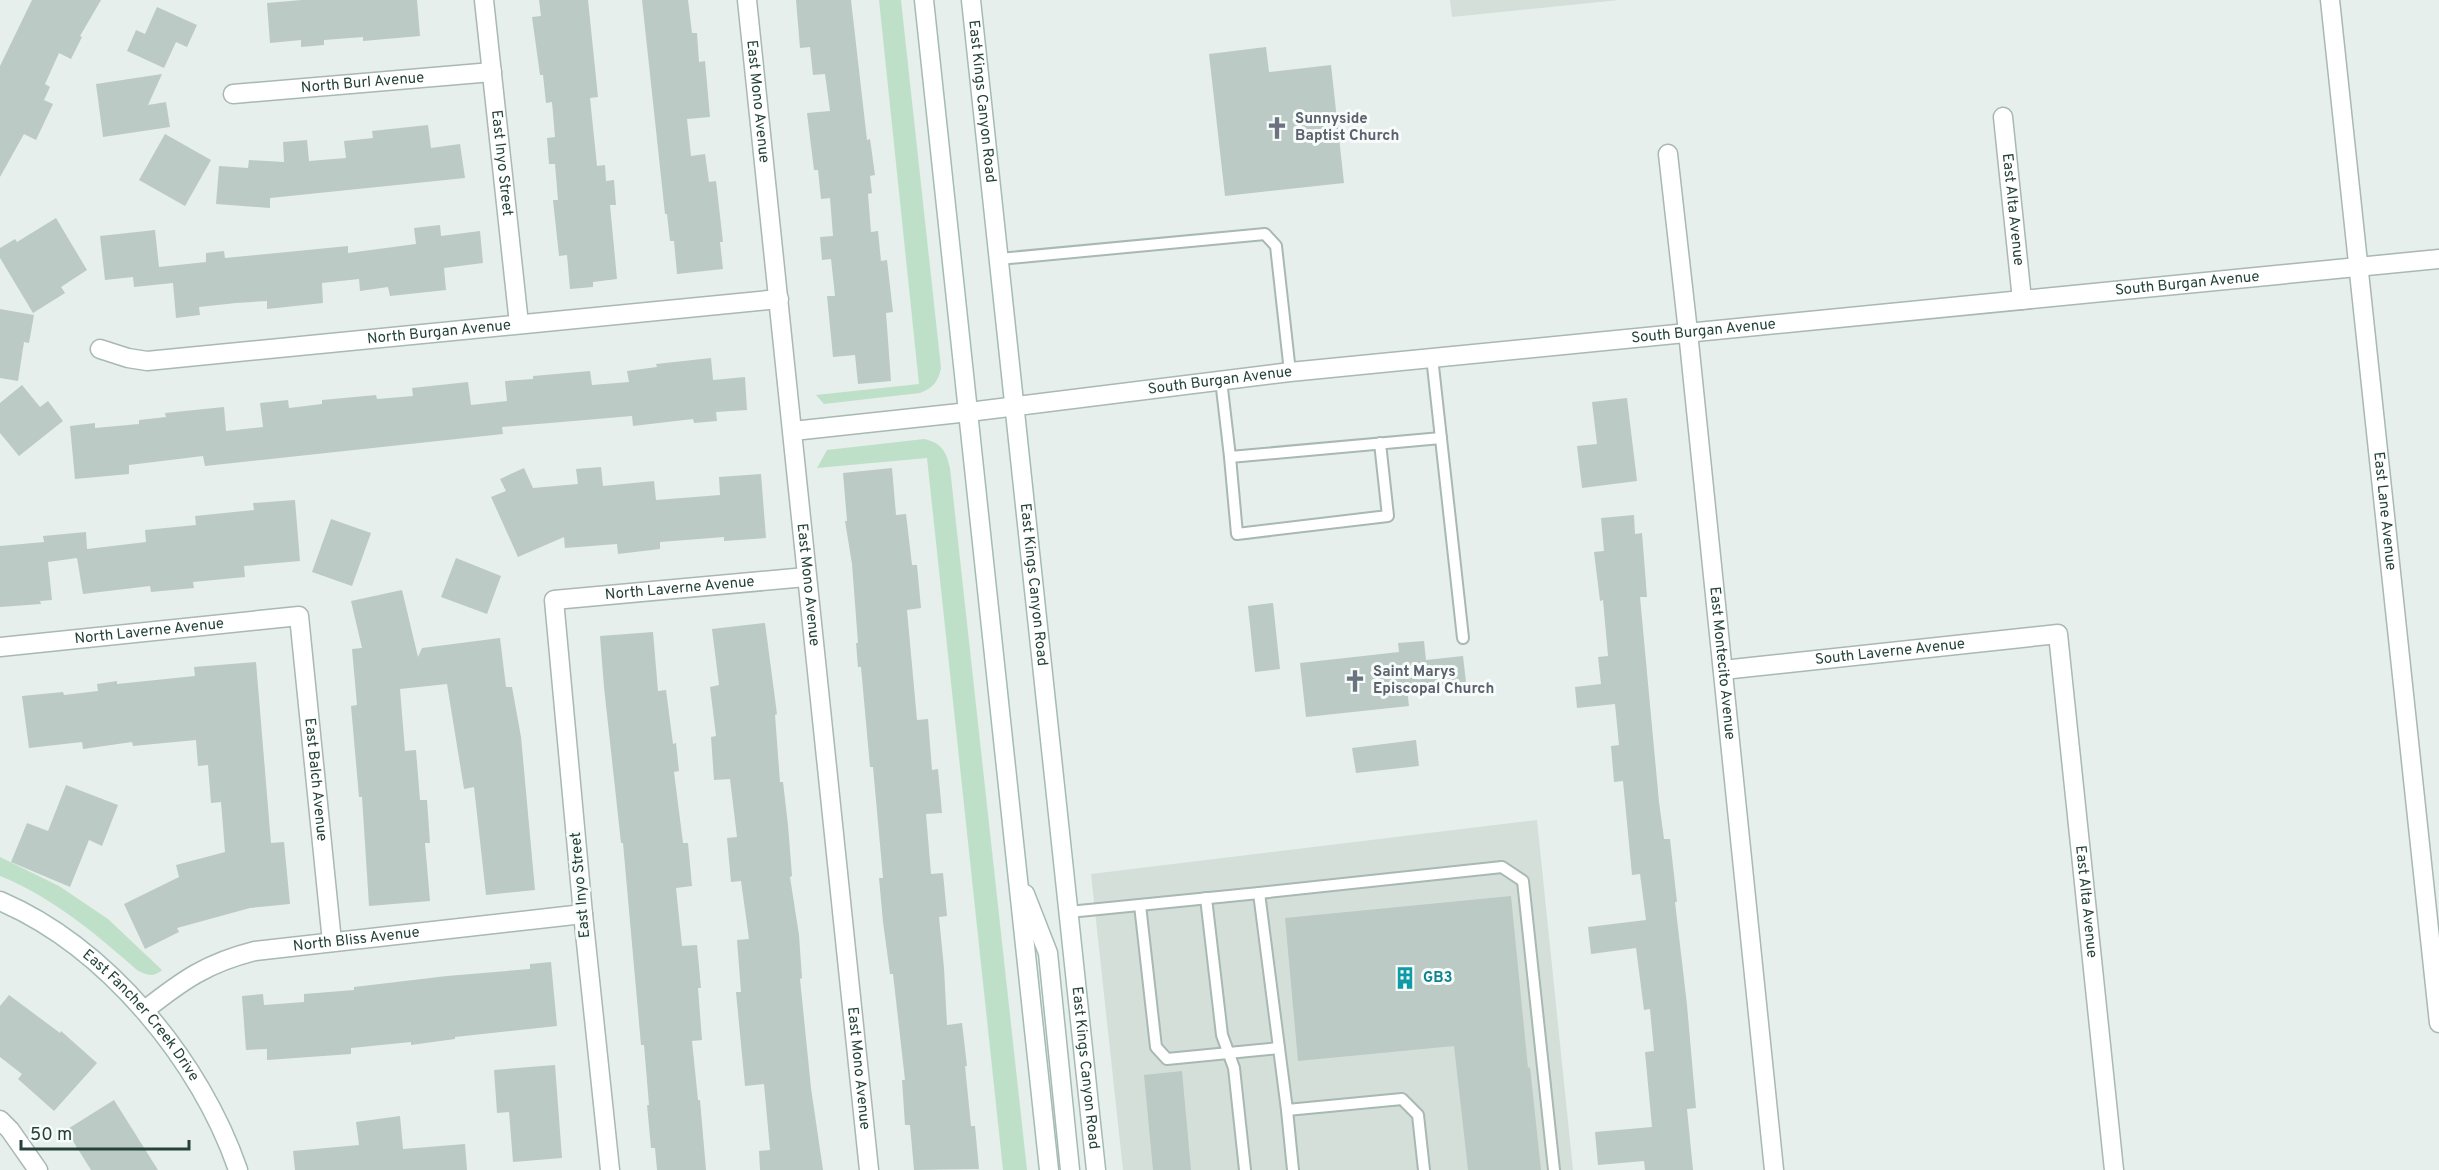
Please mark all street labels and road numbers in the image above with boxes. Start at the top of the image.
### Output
street label: East Kings Canyon Road [964,19,1000,184]
street label: East Mono Avenue [742,39,773,164]
street label: North Burl Avenue [300,68,425,98]
street label: East Inyo Street [486,109,517,217]
street label: East Alta Avenue [1997,152,2028,267]
street label: South Burgan Avenue [2114,267,2260,300]
street label: South Burgan Avenue [1630,315,1777,348]
street label: North Burgan Avenue [366,316,512,349]
street label: South Burgan Avenue [1147,362,1293,399]
street label: East Lane Avenue [2369,451,2400,571]
street label: East Kings Canyon Road [1015,502,1052,667]
street label: East Mono Avenue [792,522,824,647]
street label: North Laverne Avenue [604,572,755,605]
street label: East Montecito Avenue [1705,586,1739,741]
street label: North Laverne Avenue [74,614,225,649]
street label: South Laverne Avenue [1814,635,1966,670]
street label: East Balch Avenue [300,717,331,842]
street label: East Inyo Street [567,831,595,939]
street label: East Alta Avenue [2071,844,2101,959]
street label: North Bliss Avenue [292,923,421,956]
street label: East Fancher Creek Drive [78,945,203,1085]
street label: East Kings Canyon Road [1067,986,1103,1150]
street label: East Mono Avenue [843,1006,874,1131]

